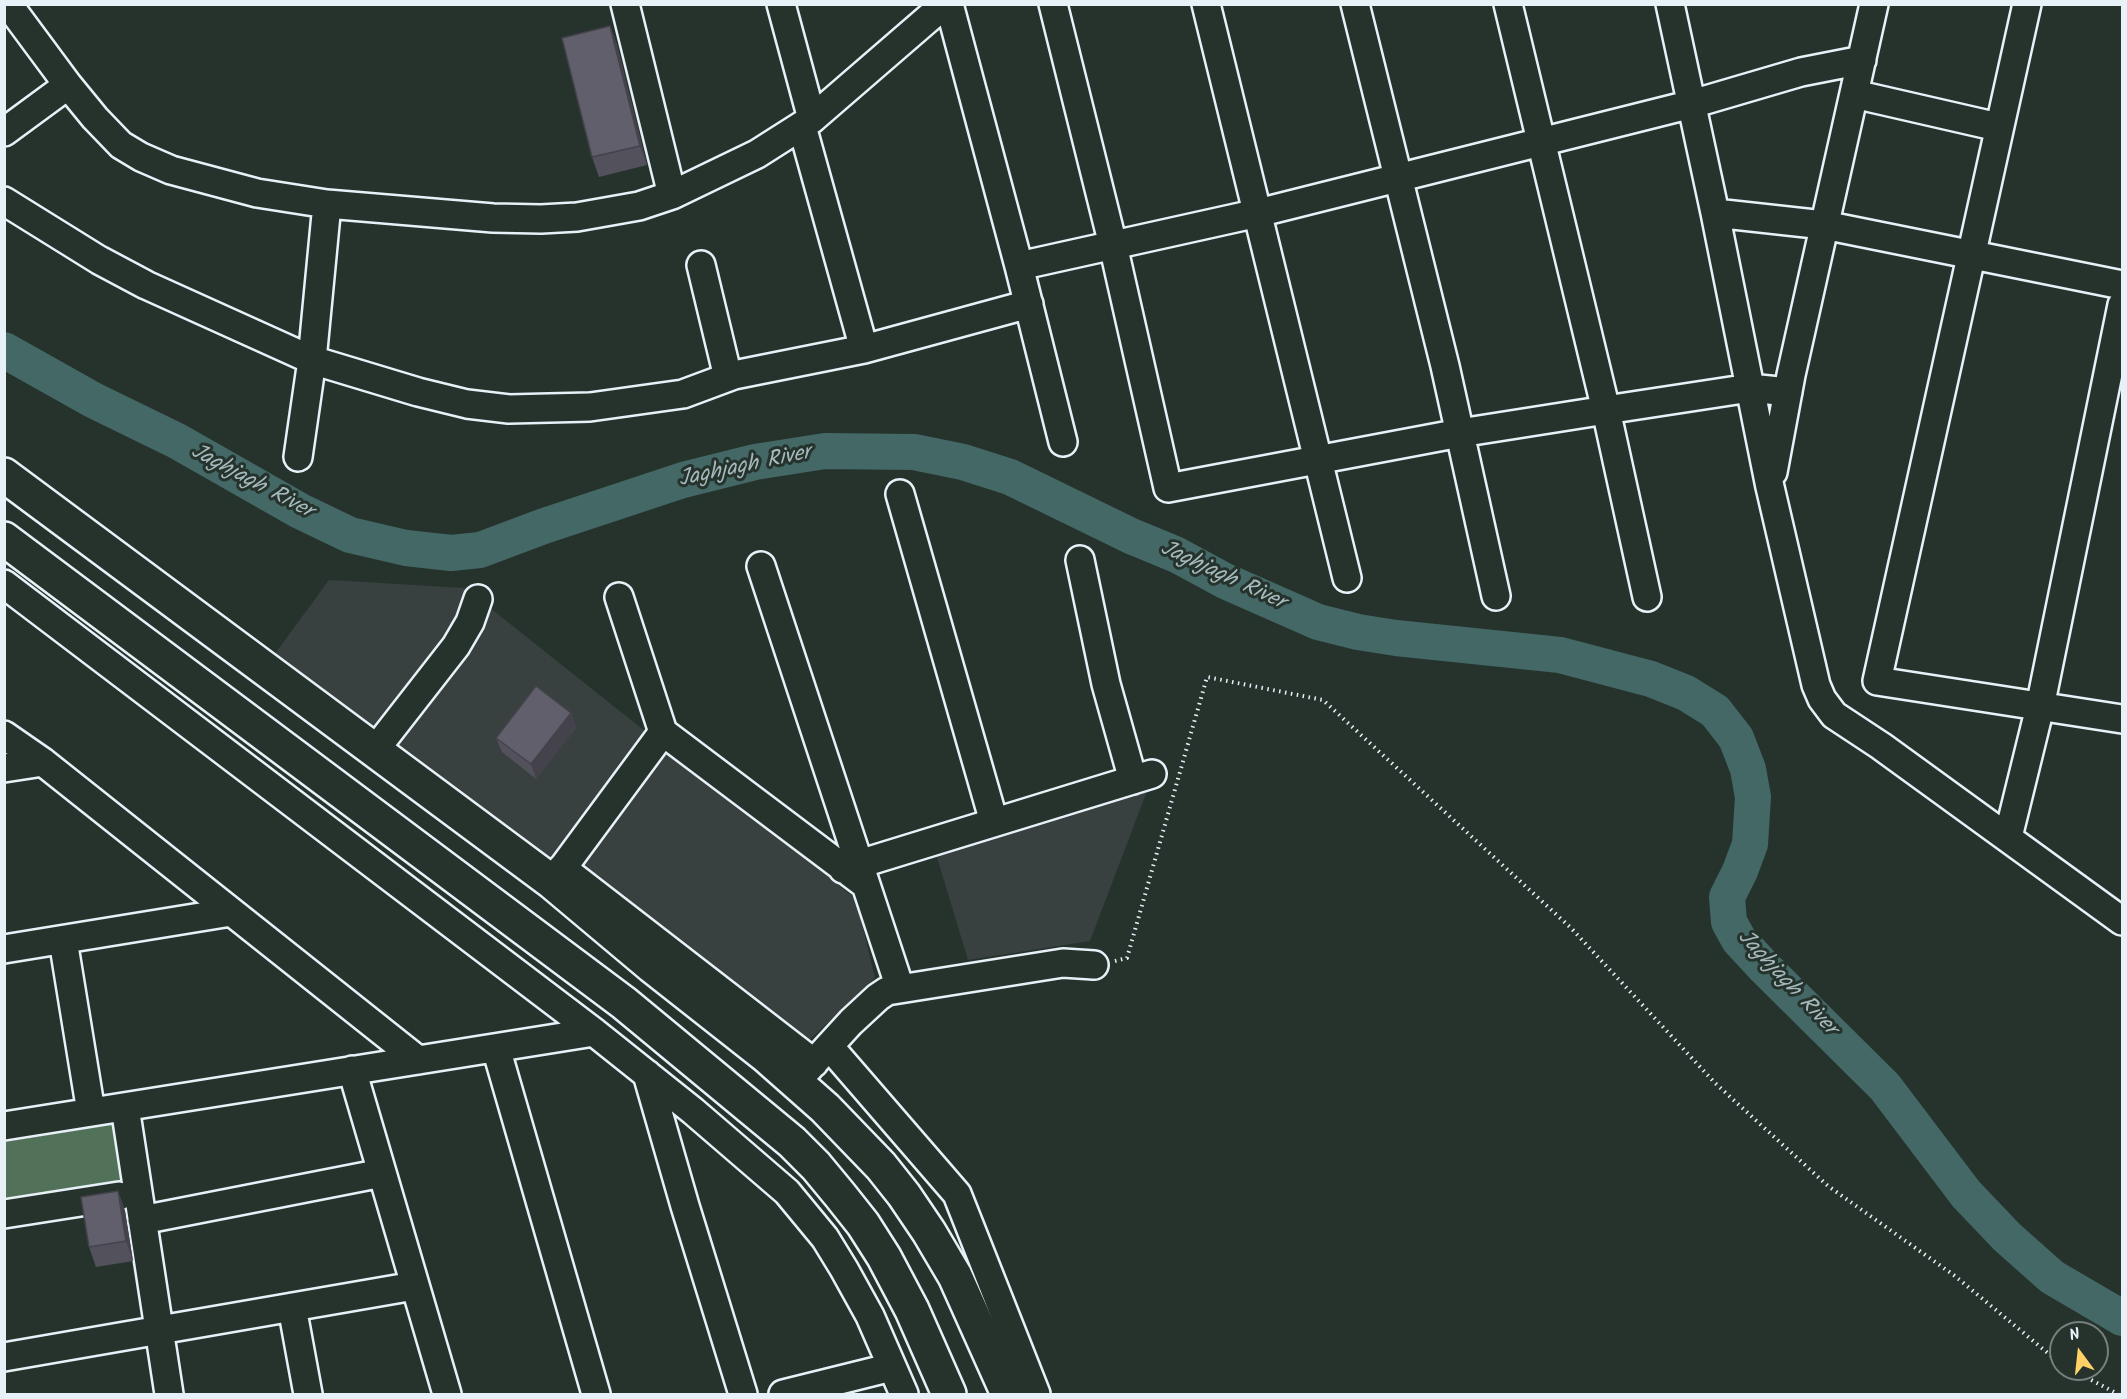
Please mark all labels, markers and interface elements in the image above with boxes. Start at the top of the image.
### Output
water label: Jaghjagh River [185,440,317,526]
water label: Jaghjagh River [677,441,813,495]
water label: Jaghjagh River [1156,537,1288,617]
water label: Jaghjagh River [1731,926,1841,1042]
north arrow [2049,1321,2109,1381]
text: N [2067,1322,2083,1348]

